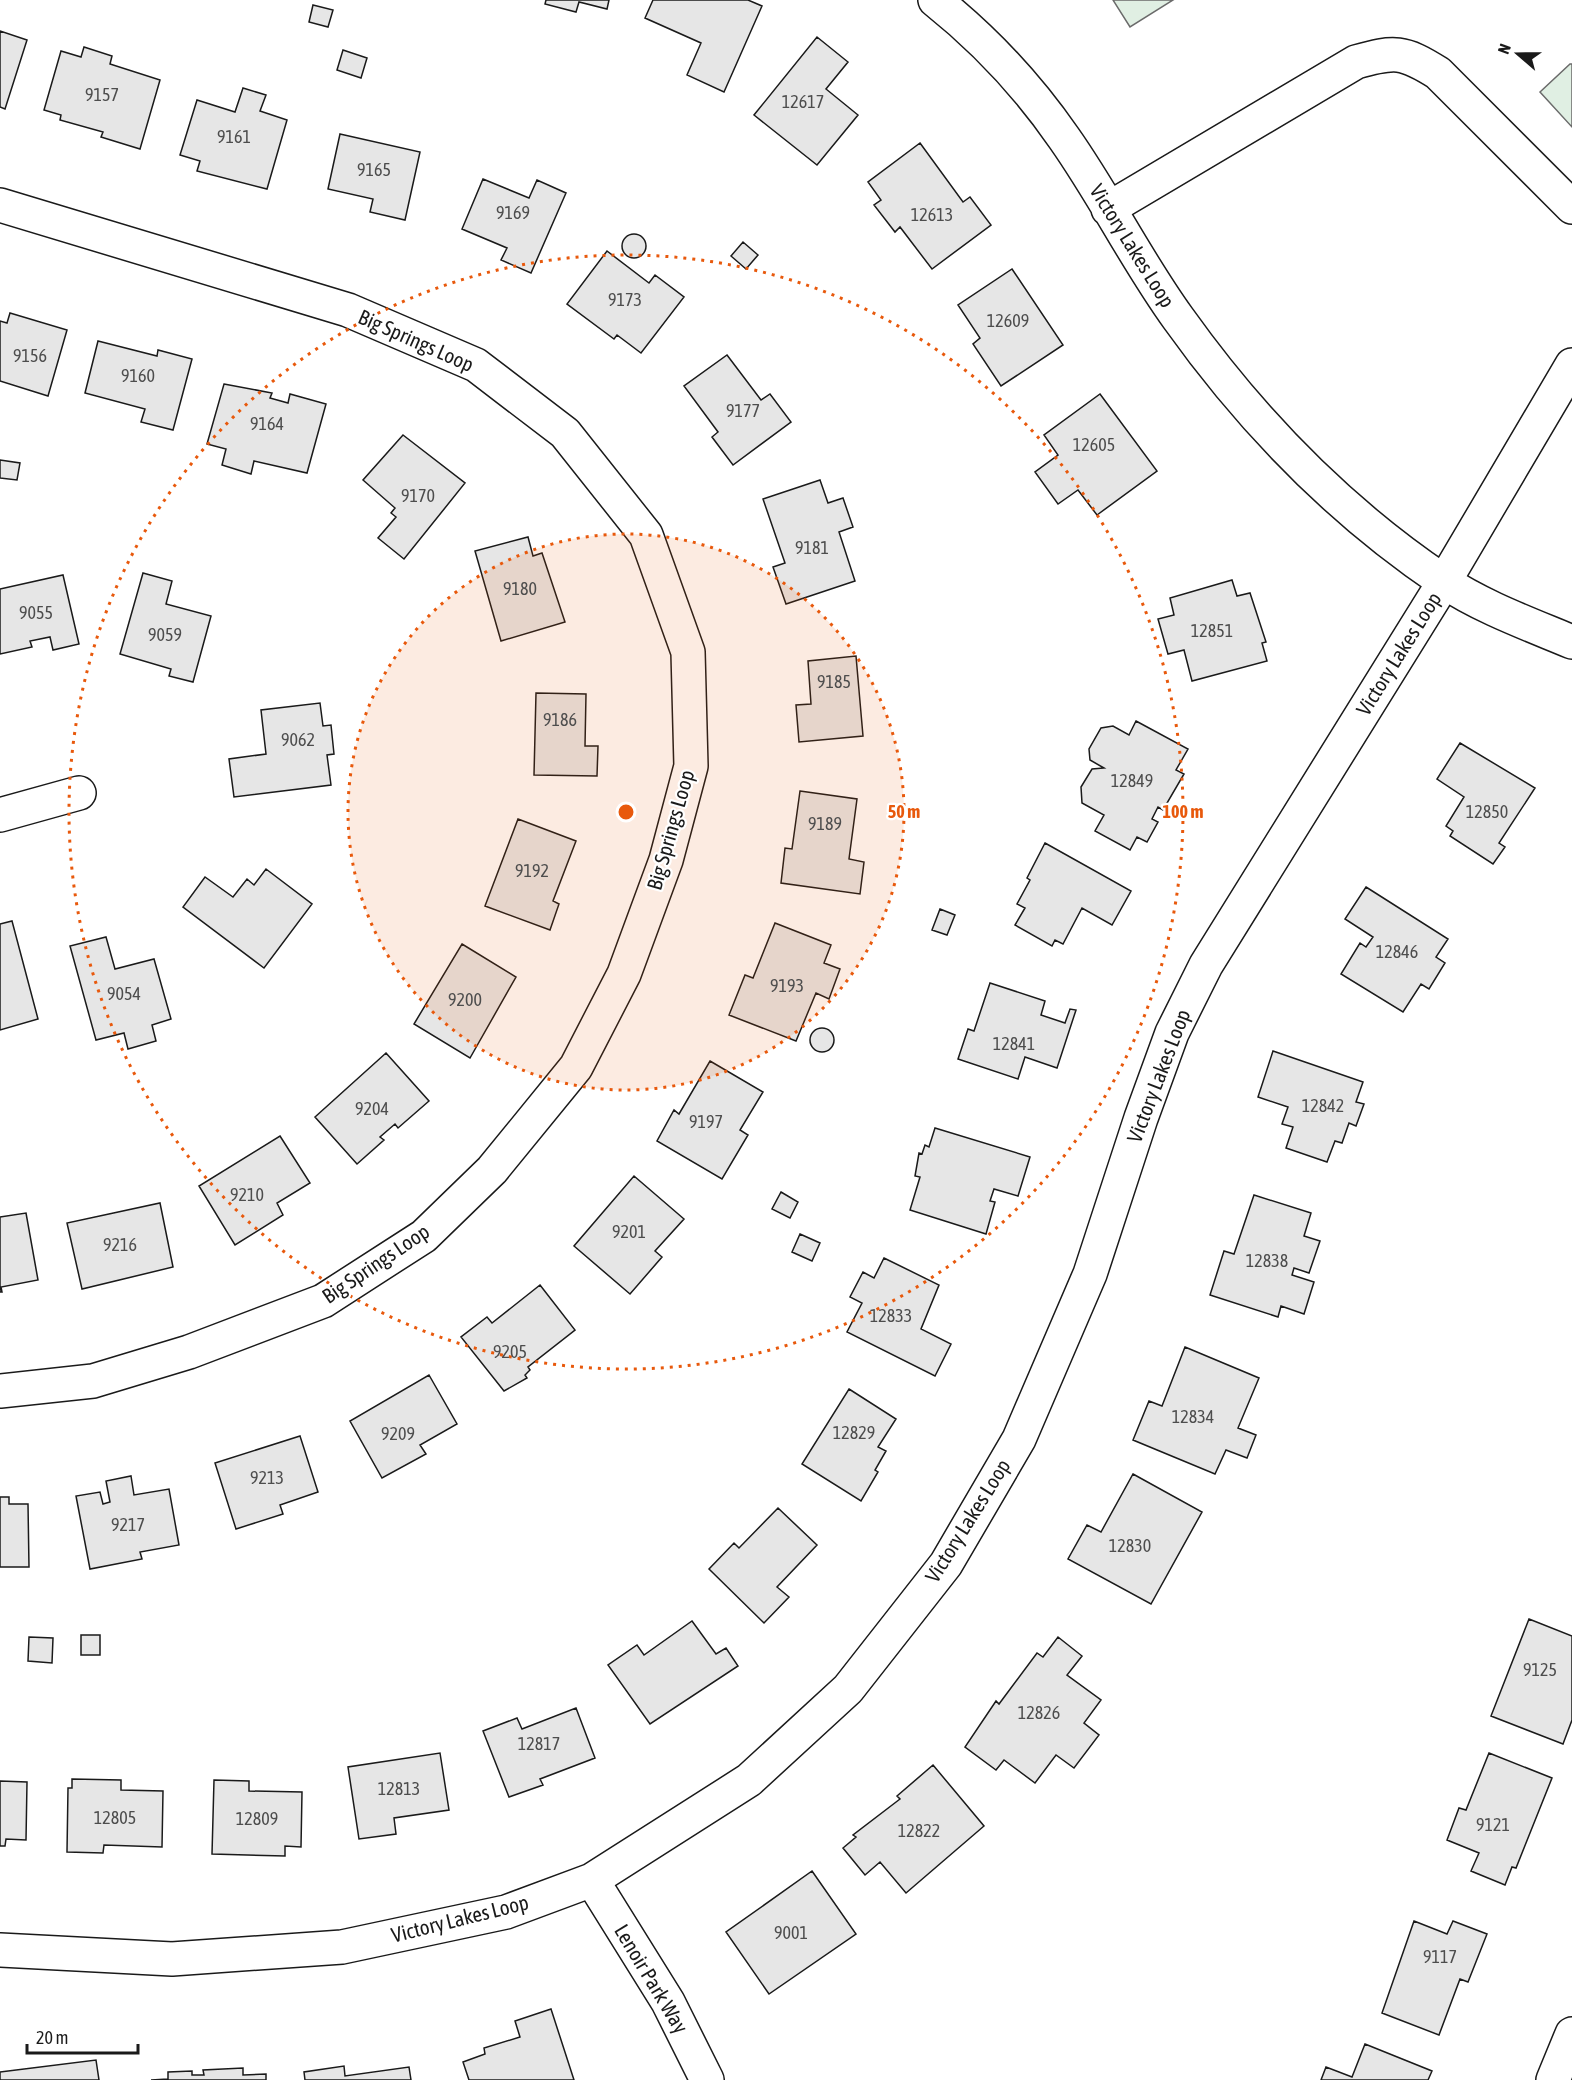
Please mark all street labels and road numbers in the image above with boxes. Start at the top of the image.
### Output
street label: Victory Lakes Loop [1085,179,1180,312]
street label: Big Springs Loop [355,304,478,376]
street label: Victory Lakes Loop [1351,587,1446,719]
street label: Big Springs Loop [641,767,699,893]
street label: Victory Lakes Loop [1122,1006,1194,1146]
street label: Big Springs Loop [317,1219,434,1308]
street label: Victory Lakes Loop [920,1454,1015,1586]
street label: Victory Lakes Loop [389,1889,531,1947]
street label: Lenoir Park Way [610,1920,694,2037]

